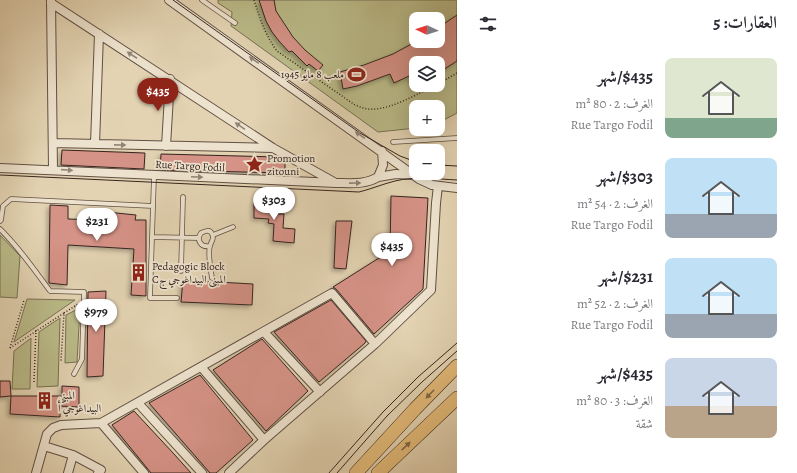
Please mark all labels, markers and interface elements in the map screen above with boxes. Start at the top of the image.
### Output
text: العقارات: 5 [713,11,777,34]
north arrow [409,12,445,48]
map controls [409,12,445,180]
icon: filters [477,13,499,35]
one-way arrow [127,51,137,59]
one-way arrow [248,56,259,64]
button: layers [409,56,445,92]
sports icon: ملعب 8 مايو 1945 [347,64,367,84]
text: $435/شهر [597,65,653,88]
place label: ملعب 8 مايو 1945 [281,67,344,82]
icon: home [697,74,745,122]
pin: $435 [134,78,182,112]
text: $435 [146,82,170,99]
text: الغرف: 2 · 80 m² [575,95,653,112]
button: + [409,100,445,136]
text: Rue Targo Fodil [571,116,653,133]
one-way arrow [235,122,246,130]
one-way arrow [354,131,365,139]
one-way arrow [114,142,127,148]
button: − [409,144,445,180]
place label: Promotion zitouni [267,151,315,179]
place icon: Promotion zitouni [244,154,264,174]
street label: Rue Targo Fodil [155,157,226,175]
text: $303/شهر [597,165,653,188]
one-way arrow [61,167,73,174]
one-way arrow [191,174,203,181]
icon: home [697,174,745,222]
one-way arrow [349,180,362,186]
pin: $303 [250,187,298,221]
text: $303 [262,191,286,208]
text: الغرف: 2 · 54 m² [577,195,653,212]
pin: $231 [73,208,121,242]
text: $231 [86,212,108,229]
text: Rue Targo Fodil [571,216,653,233]
pin: $435 [368,233,416,267]
text: $435 [380,237,404,254]
place label: Pedagogic Block Cالمبنى البيداغوجي ج [152,259,226,290]
building icon: Pedagogic Block Cالمبنى البيداغوجي ج [129,262,149,282]
text: $231/شهر [598,265,653,288]
icon: home [697,274,745,322]
text: الغرف: 2 · 52 m² [577,295,653,312]
pin: $979 [72,299,120,333]
text: $979 [84,303,108,320]
text: Rue Targo Fodil [571,316,653,333]
text: $435/شهر [597,362,653,385]
icon: home [697,374,745,422]
place label: المبنى البيداغوجي أ [58,388,101,417]
one-way arrow [425,389,435,399]
building icon: المبنى البيداغوجي أ [35,391,55,411]
text: الغرف: 3 · 80 m² [576,392,653,409]
text: شقة [636,415,653,432]
one-way arrow [401,441,411,451]

